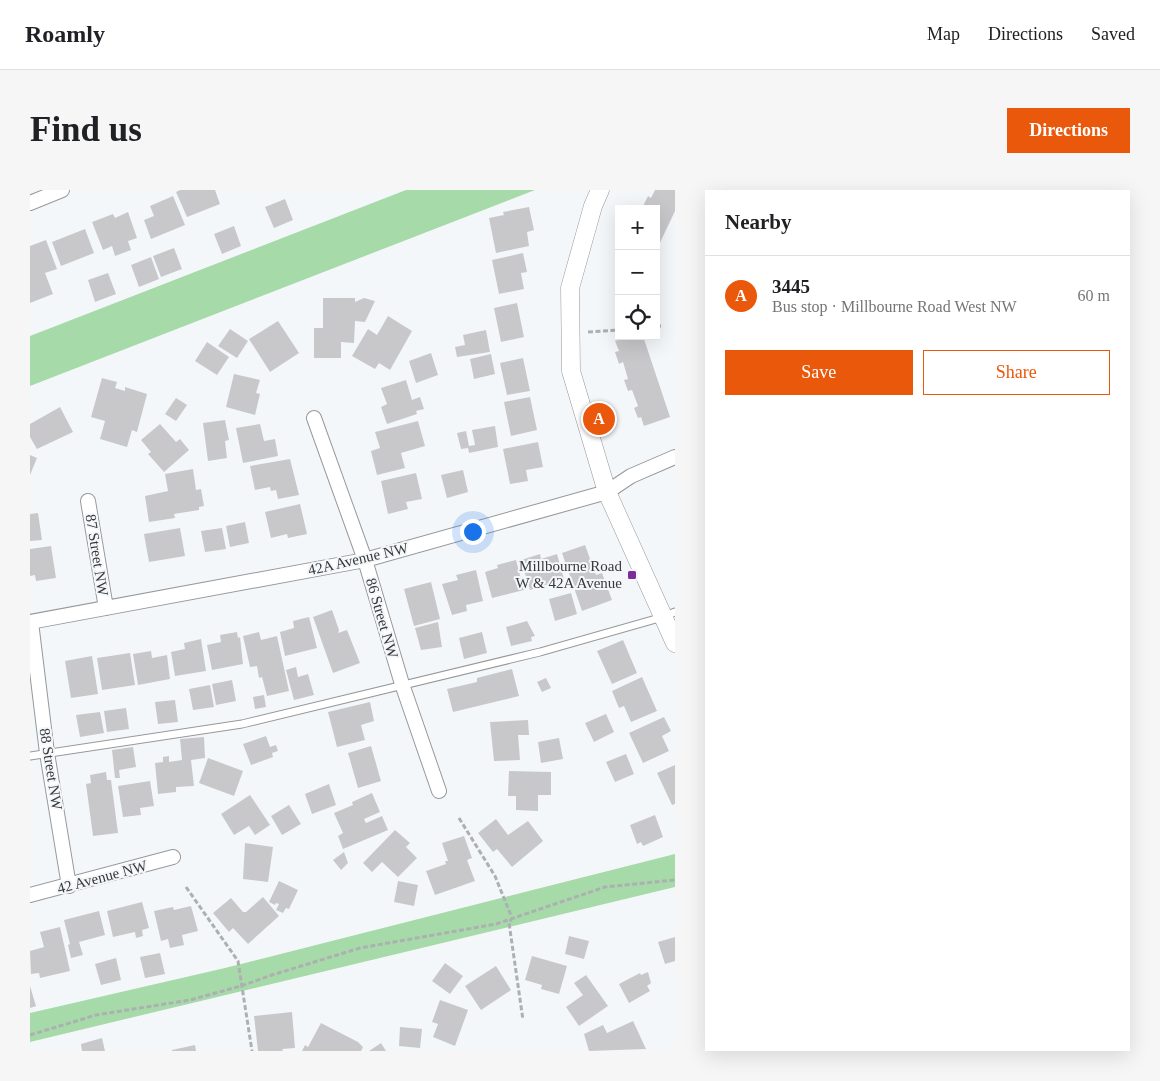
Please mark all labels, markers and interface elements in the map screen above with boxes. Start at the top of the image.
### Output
text: Roamly [25,21,105,47]
text: Map [927,24,960,44]
text: Directions [988,24,1063,44]
text: Saved [1091,24,1135,44]
button: Directions [1007,108,1130,153]
text: Find us [30,110,142,149]
map controls [615,205,660,340]
button: + [615,205,660,250]
text: Nearby [725,210,792,234]
button: − [615,250,660,295]
text: 3445 [772,276,810,297]
text: A [735,287,747,304]
text: 60 m [1078,287,1110,304]
button: locate [615,295,660,340]
text: Bus stop · Millbourne Road West NW [772,298,1017,315]
button: Save [725,350,913,395]
button: Share [923,350,1110,395]
pin: A [583,400,615,438]
street label: 87 Street NW [83,513,111,598]
your location [460,519,486,545]
street label: 42A Avenue NW [306,540,410,578]
place label: Millbourne Road W & 42A Avenue [515,558,622,591]
marker: Millbourne Road W & 42A Avenue [626,569,638,581]
street label: 86 Street NW [363,576,401,661]
street label: 88 Street NW [37,727,65,812]
street label: 42 Avenue NW [55,857,149,897]

